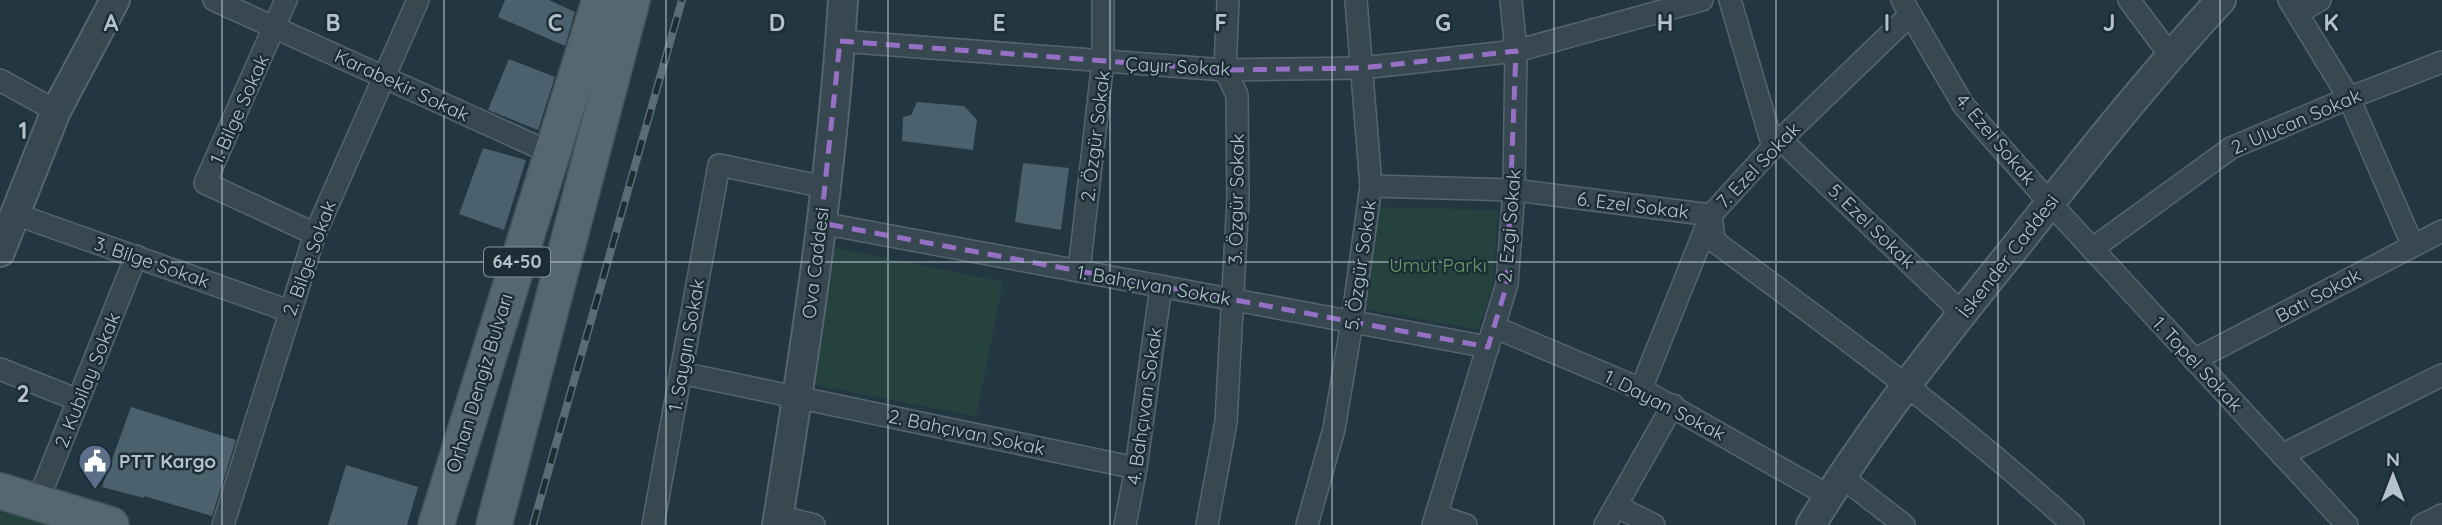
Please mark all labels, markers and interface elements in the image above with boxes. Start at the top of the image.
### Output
text: A [104,8,119,37]
text: B [325,8,341,37]
text: C [548,8,562,37]
text: D [769,8,785,37]
text: E [992,8,1006,37]
text: F [1215,8,1227,37]
text: G [1435,8,1451,37]
text: H [1657,8,1673,37]
text: I [1884,8,1890,37]
text: J [2103,8,2115,37]
text: K [2323,8,2339,37]
street label: Karabekir Sokak [331,43,473,127]
street label: 1. Bilge Sokak [204,50,274,168]
street label: Çayır Sokak [1125,51,1231,81]
street label: 2. Özgür Sokak [1075,69,1115,203]
street label: 2. Ulucan Sokak [2227,83,2365,159]
street label: 4. Ezel Sokak [1951,88,2041,190]
text: 1 [19,116,27,145]
street label: 7. Ezel Sokak [1711,117,1805,213]
street label: 3. Özgür Sokak [1223,133,1249,265]
street label: 2. Ezgi Sokak [1492,168,1526,284]
street label: 5. Ezel Sokak [1823,178,1921,274]
street label: 6. Ezel Sokak [1576,186,1690,224]
street label: İskender Caddesi [1952,189,2064,323]
street label: 2. Bilge Sokak [277,197,341,319]
street label: 5. Özgür Sokak [1339,198,1381,332]
street label: Ova Caddesi [796,206,834,320]
street label: 3. Bilge Sokak [91,231,213,293]
road number: 64-50 [484,248,550,276]
park label: Umut Parkı [1389,253,1487,277]
street label: 1. Bahçıvan Sokak [1075,260,1233,310]
street label: Batı Sokak [2271,262,2365,328]
street label: 1. Saygın Sokak [663,277,709,413]
street label: Orhan Dengiz Bulvarı [440,291,518,475]
street label: 2. Kubilay Sokak [49,309,125,451]
street label: 1. Topel Sokak [2148,311,2248,417]
street label: 4. Bahçıvan Sokak [1121,326,1167,486]
street label: 1. Dayan Sokak [1600,364,1730,446]
text: 2 [16,379,30,408]
street label: 2. Bahçıvan Sokak [887,404,1047,460]
north arrow [2358,441,2428,511]
public building icon: PTT Kargo [76,442,114,491]
text: N [2386,447,2400,471]
place label: PTT Kargo [119,449,216,473]

